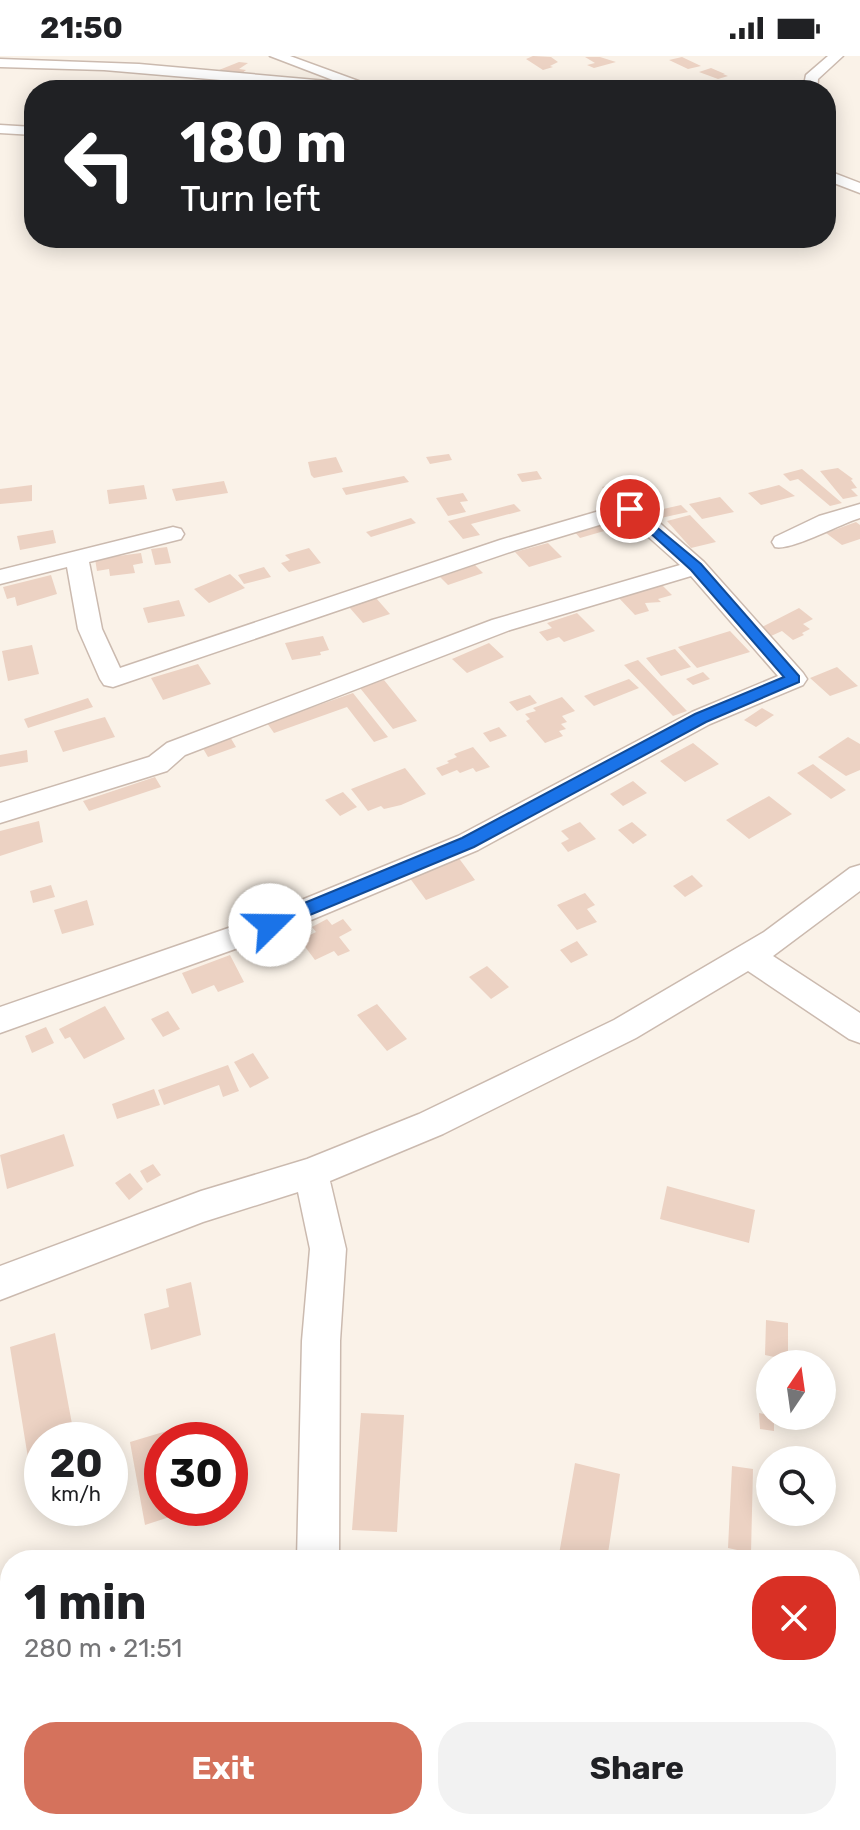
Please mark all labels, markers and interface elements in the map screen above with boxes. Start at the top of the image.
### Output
text: 21:50 [40,10,123,46]
text: 180 m [180,110,347,176]
icon: left [48,112,152,216]
text: Turn left [180,177,321,220]
pin [596,475,664,543]
icon: arrive [608,487,652,531]
position arrow [228,883,312,967]
north arrow [756,1350,836,1430]
map controls [756,1350,836,1526]
speed limit sign: 30 [144,1422,248,1526]
text: 20 [49,1440,103,1487]
button: search [756,1446,836,1526]
text: km/h [51,1482,101,1506]
text: 1 min [24,1574,147,1631]
button: close [752,1576,836,1660]
text: 280 m · 21:51 [24,1633,182,1664]
button: Exit [24,1722,422,1814]
button: Share [438,1722,836,1814]

